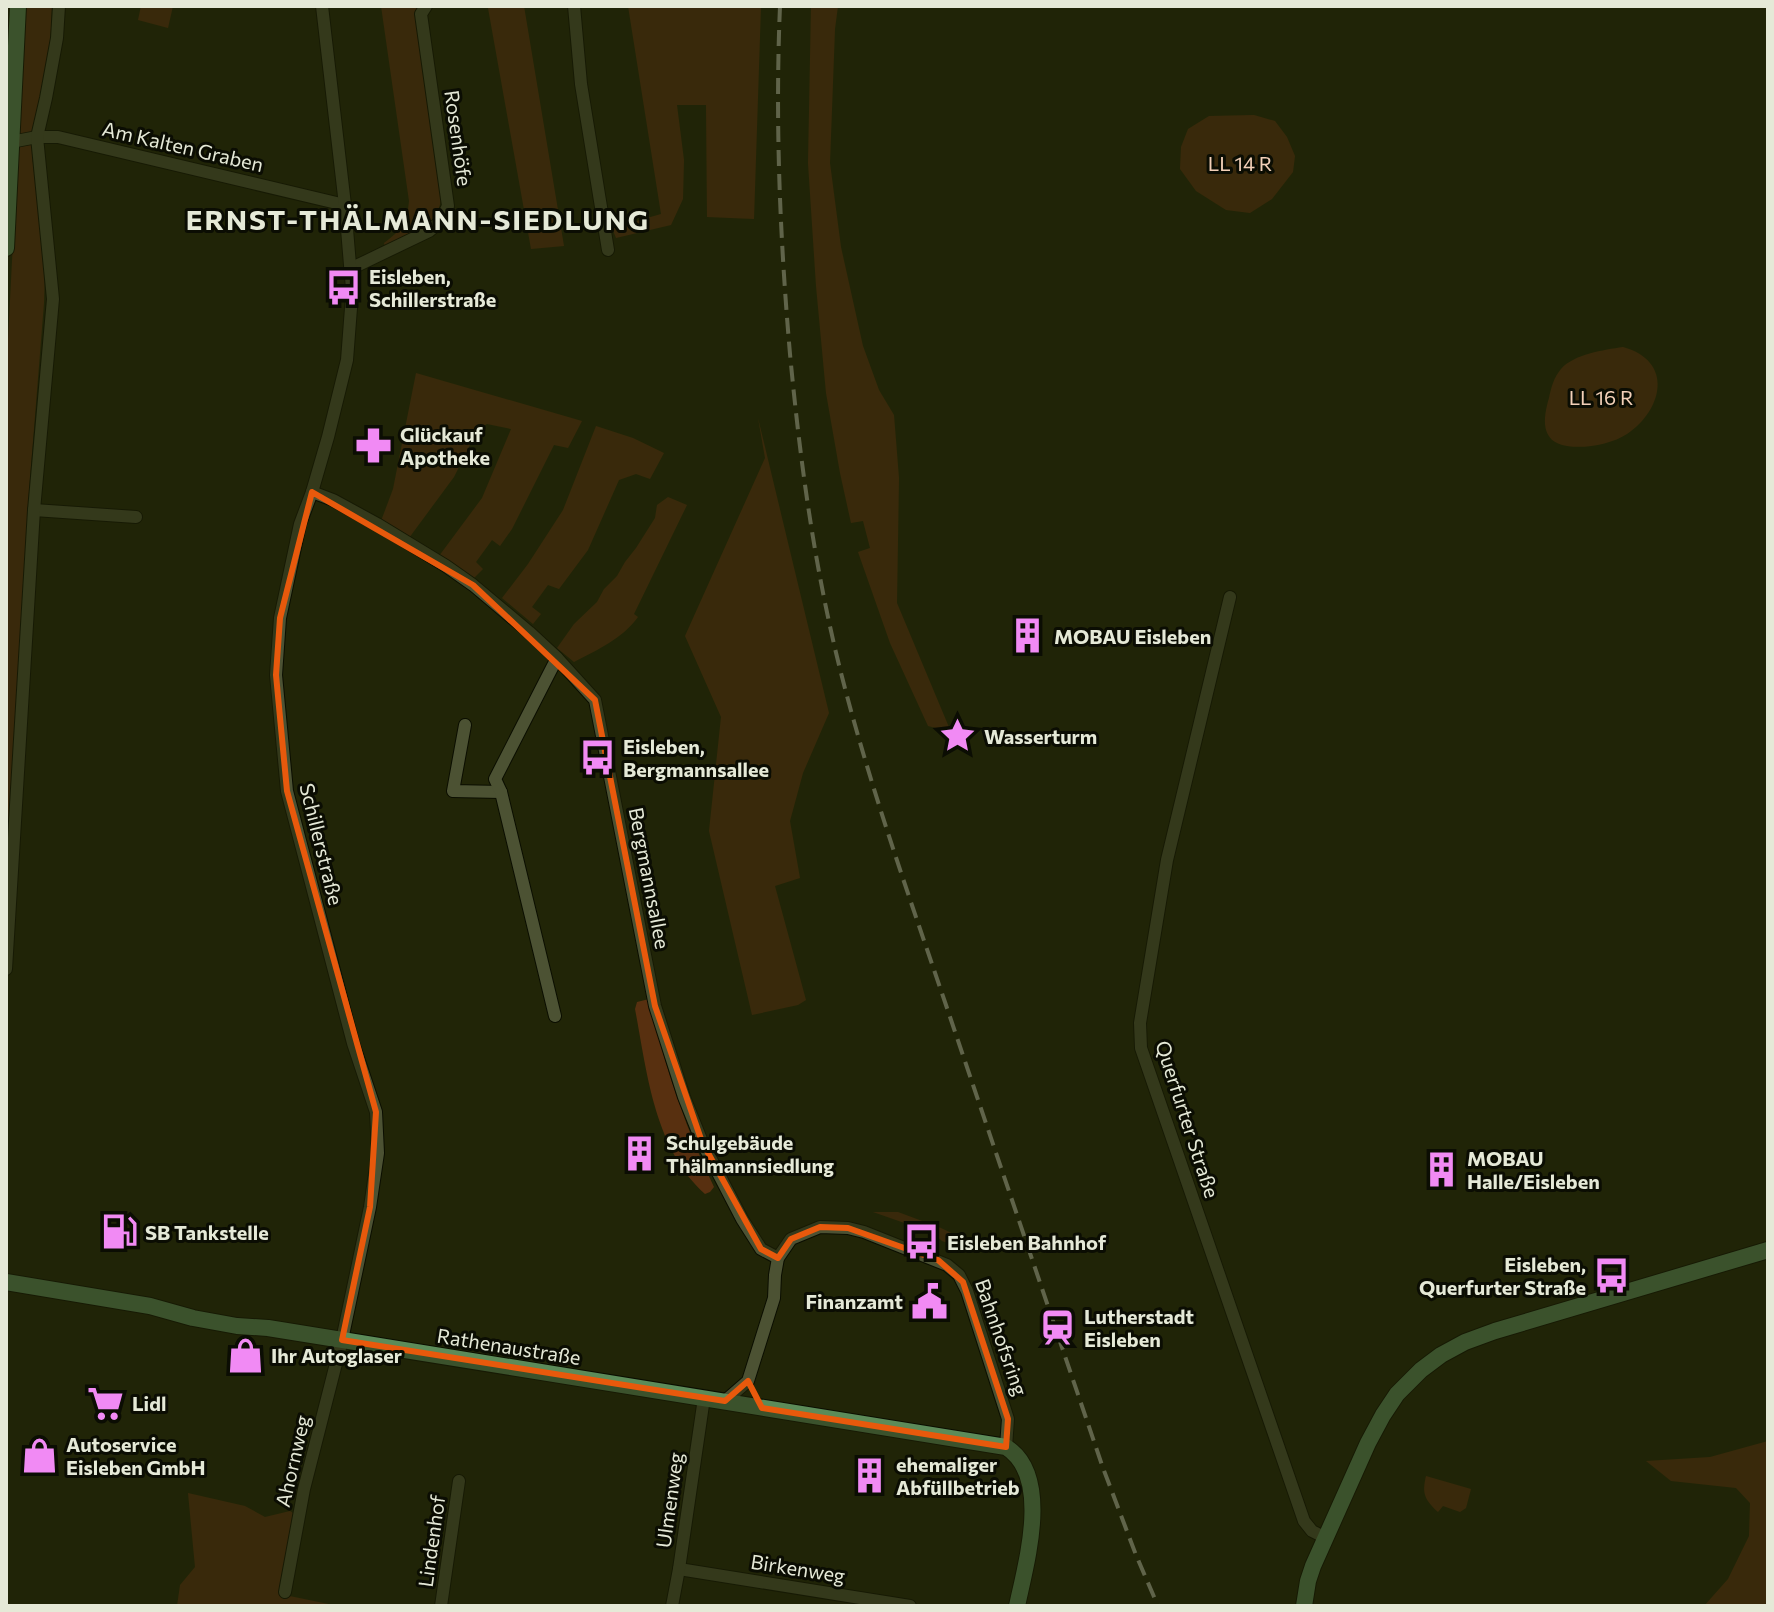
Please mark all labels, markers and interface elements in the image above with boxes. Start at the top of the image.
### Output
street label: Rosenhöfe [440,88,478,188]
street label: Am Kalten Graben [100,116,266,176]
park label: LL 14 R [1208,151,1272,175]
district label: ERNST-THÄLMANN-SIEDLUNG [186,202,650,236]
place label: Eisleben, Schillerstraße [369,264,496,311]
bus stop icon: Eisleben, Schillerstraße [324,269,362,307]
park label: LL 16 R [1569,385,1633,409]
place label: Glückauf Apotheke [400,422,490,469]
pharmacy icon: Glückauf Apotheke [355,427,393,465]
building icon: MOBAU Eisleben [1009,617,1047,655]
place label: MOBAU Eisleben [1054,624,1211,648]
place icon: Wasserturm [939,717,977,755]
place label: Wasserturm [984,724,1097,748]
place label: Eisleben, Bergmannsallee [623,734,769,781]
bus stop icon: Eisleben, Bergmannsallee [578,739,616,777]
street label: Schillerstraße [295,781,349,907]
street label: Bergmannsallee [624,805,676,951]
street label: Querfurter Straße [1151,1037,1225,1201]
place label: Schulgebäude Thälmannsiedlung [666,1130,834,1177]
building icon: Schulgebäude Thälmannsiedlung [621,1134,659,1172]
place label: MOBAU Halle/Eisleben [1467,1146,1600,1193]
building icon: MOBAU Halle/Eisleben [1422,1150,1460,1188]
fuel station icon: SB Tankstelle [100,1213,138,1251]
place label: SB Tankstelle [145,1220,269,1244]
bus stop icon: Eisleben Bahnhof [902,1223,940,1261]
place label: Eisleben Bahnhof [947,1230,1107,1254]
place label: Eisleben, Querfurter Straße [1419,1252,1586,1299]
bus stop icon: Eisleben, Querfurter Straße [1593,1257,1631,1295]
street label: Bahnhofsring [971,1276,1033,1399]
public building icon: Finanzamt [910,1282,948,1320]
place label: Finanzamt [805,1289,903,1313]
place label: Lutherstadt Eisleben [1084,1304,1194,1351]
station icon: Lutherstadt Eisleben [1039,1309,1077,1347]
street label: Rathenaustraße [435,1323,583,1369]
shop icon: Ihr Autoglaser [226,1336,264,1374]
place label: Ihr Autoglaser [271,1343,402,1367]
supermarket icon: Lidl [87,1384,125,1422]
place label: Lidl [132,1391,166,1415]
street label: Ahornweg [270,1413,314,1509]
place label: Autoservice Eisleben GmbH [66,1432,205,1479]
shop icon: Autoservice Eisleben GmbH [21,1437,59,1475]
street label: Ulmenweg [650,1451,688,1549]
place label: ehemaliger Abfüllbetrieb [896,1452,1020,1499]
building icon: ehemaliger Abfüllbetrieb [851,1456,889,1494]
street label: Lindenhof [413,1493,449,1589]
street label: Birkenweg [749,1549,847,1587]

